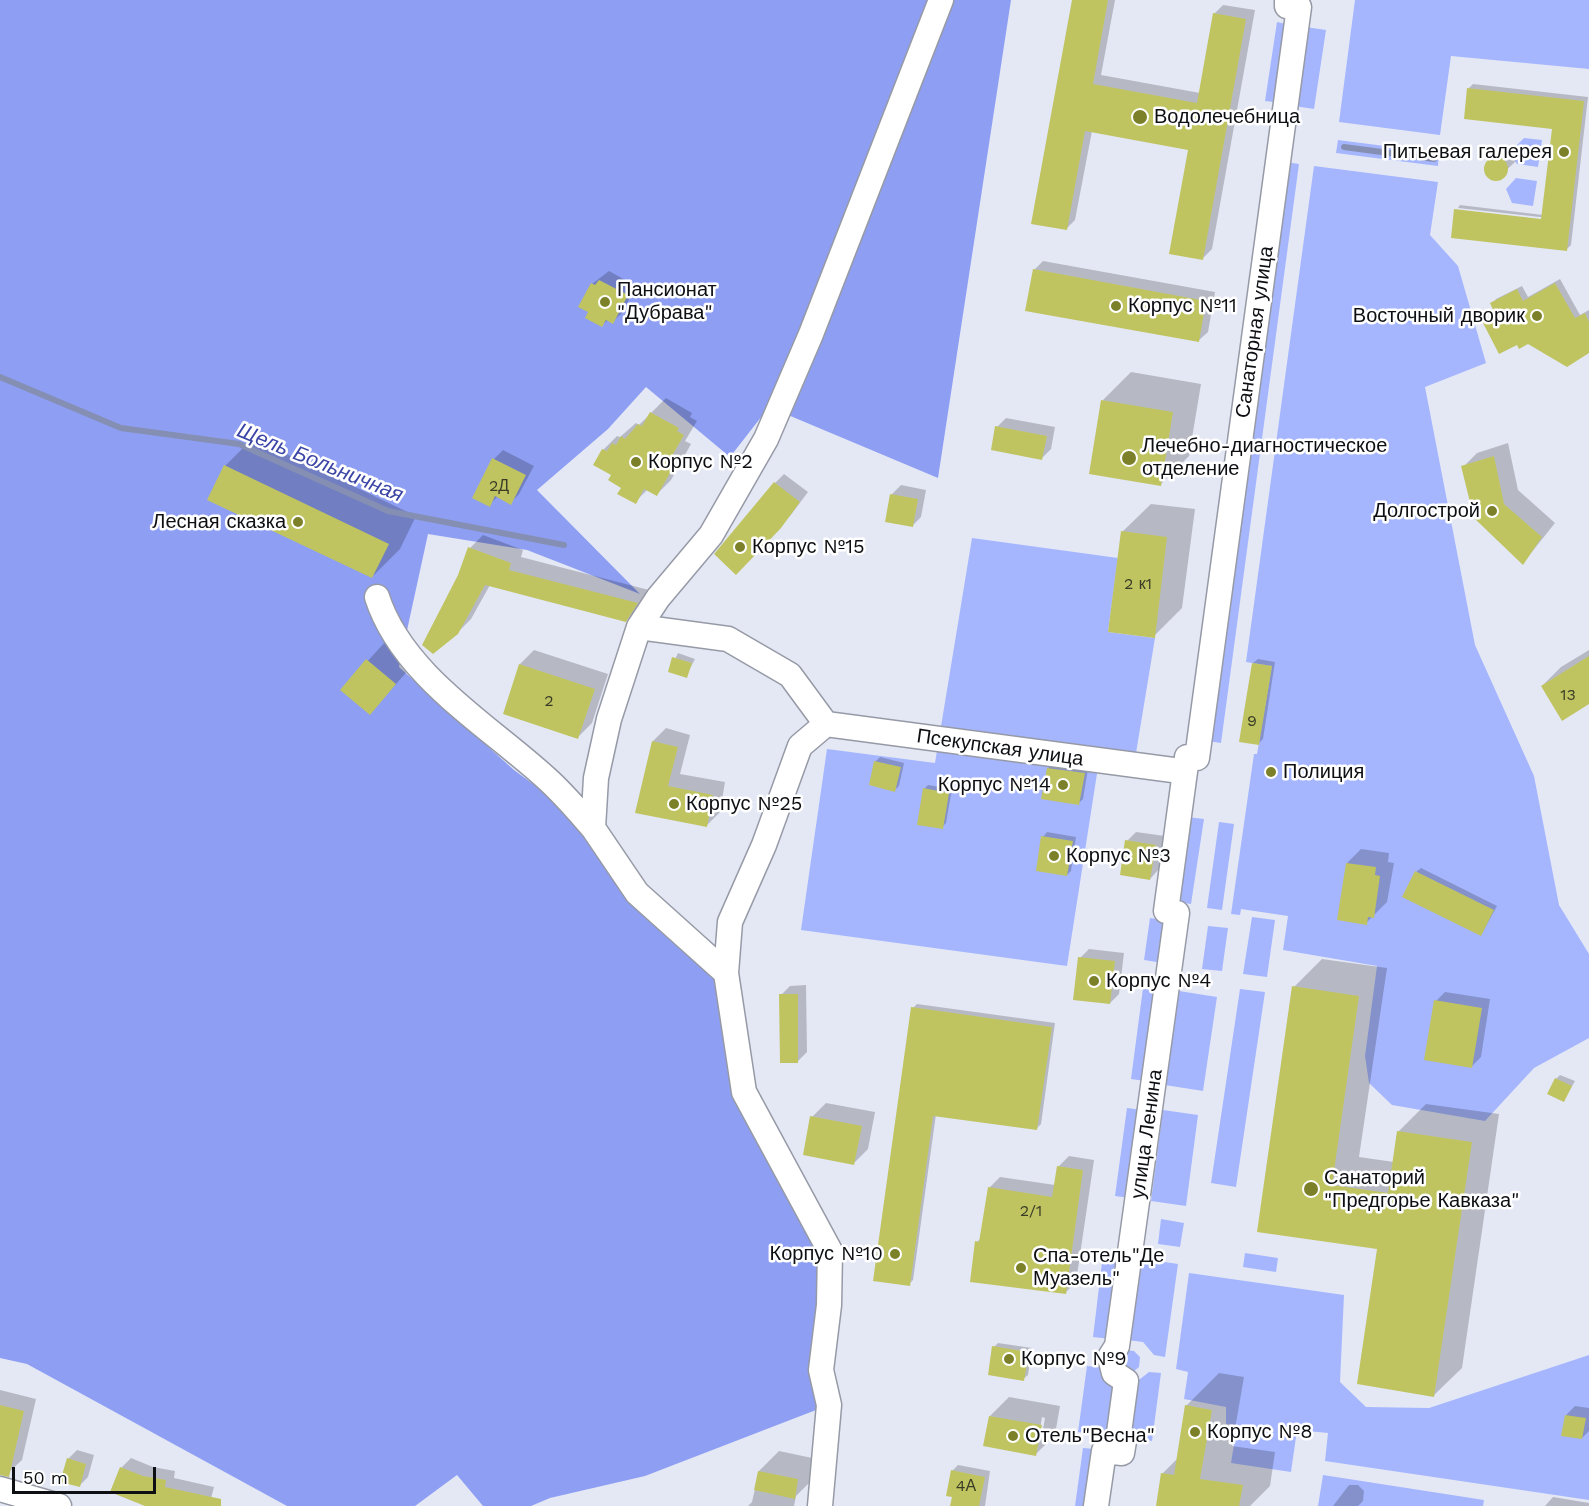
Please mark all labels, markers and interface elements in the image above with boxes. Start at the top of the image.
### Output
place label: Водолечебница [1154,105,1300,129]
marker: Водолечебница [1131,108,1149,126]
place label: Питьевая галерея [1383,140,1552,164]
marker: Питьевая галерея [1557,145,1571,159]
street label: Санаторная улица [1231,244,1279,420]
place label: Пансионат "Дубрава" [617,278,717,325]
place label: Корпус №11 [1128,294,1237,318]
marker: Пансионат "Дубрава" [598,295,612,309]
marker: Корпус №11 [1109,299,1123,313]
place label: Восточный дворик [1353,304,1525,328]
marker: Восточный дворик [1530,309,1544,323]
water label: Щель Больничная [233,418,407,508]
place label: Лечебно-диагностическое отделение [1142,434,1387,481]
marker: Лечебно-диагностическое отделение [1120,449,1138,467]
place label: Корпус №2 [648,450,753,474]
marker: Корпус №2 [629,455,643,469]
house number: 2Д [489,476,509,496]
place label: Долгострой [1373,499,1480,523]
marker: Долгострой [1485,504,1499,518]
place label: Лесная сказка [152,510,286,534]
marker: Лесная сказка [291,515,305,529]
place label: Корпус №15 [752,535,865,559]
marker: Корпус №15 [733,540,747,554]
house number: 2 к1 [1124,574,1152,594]
house number: 13 [1560,685,1576,705]
house number: 2 [544,691,554,711]
house number: 9 [1247,711,1257,731]
street label: Псекупская улица [915,724,1085,772]
place label: Полиция [1283,760,1364,784]
marker: Полиция [1264,765,1278,779]
place label: Корпус №14 [938,773,1051,797]
marker: Корпус №14 [1056,778,1070,792]
place label: Корпус №25 [686,792,803,816]
marker: Корпус №25 [667,797,681,811]
place label: Корпус №3 [1066,844,1171,868]
marker: Корпус №3 [1047,849,1061,863]
place label: Корпус №4 [1106,969,1211,993]
marker: Корпус №4 [1087,974,1101,988]
street label: улица Ленина [1126,1068,1168,1200]
place label: Санаторий "Предгорье Кавказа" [1324,1166,1519,1213]
marker: Санаторий "Предгорье Кавказа" [1302,1180,1320,1198]
house number: 2/1 [1020,1201,1042,1221]
place label: Корпус №10 [770,1242,883,1266]
place label: Спа-отель"Де Муазель" [1033,1244,1164,1291]
marker: Корпус №10 [888,1247,902,1261]
marker: Спа-отель"Де Муазель" [1014,1261,1028,1275]
place label: Корпус №9 [1021,1347,1127,1371]
marker: Корпус №9 [1002,1352,1016,1366]
place label: Корпус №8 [1207,1420,1313,1444]
place label: Отель"Весна" [1025,1424,1155,1448]
marker: Корпус №8 [1188,1425,1202,1439]
marker: Отель"Весна" [1006,1429,1020,1443]
scale bar [15,1455,159,1493]
text: 50 m [23,1467,68,1488]
house number: 4А [956,1476,976,1496]

